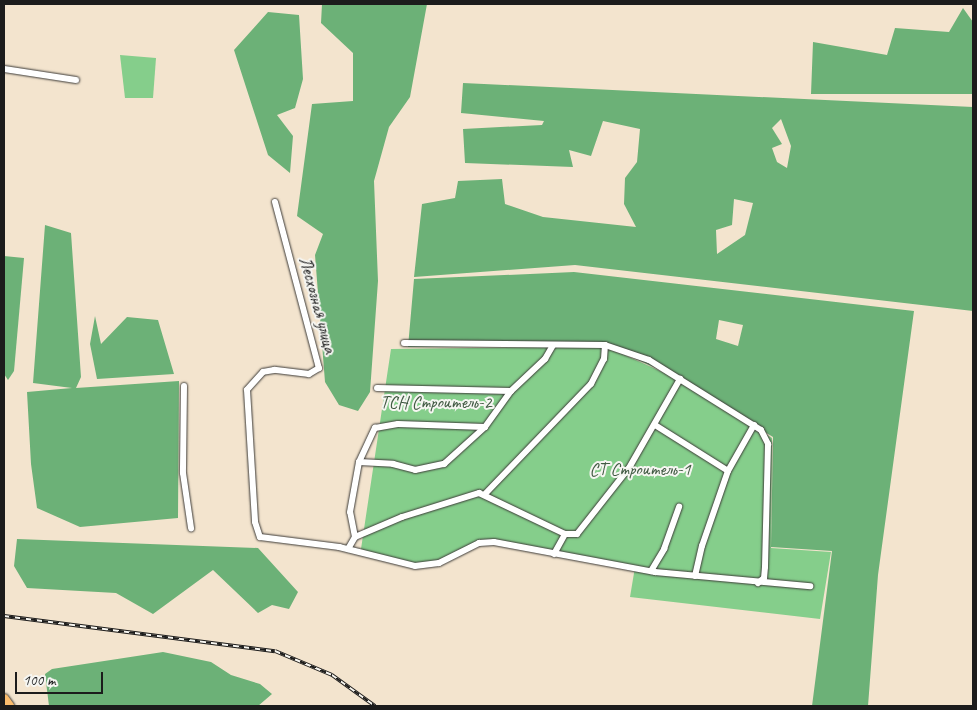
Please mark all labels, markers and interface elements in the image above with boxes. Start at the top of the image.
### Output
street label: Лесхозная улица [295,254,341,356]
park label: ТСН Строитель-2 [380,391,492,413]
park label: СТ Строитель-1 [589,458,691,480]
scale bar [18,662,105,694]
text: 100 m [23,671,55,690]

